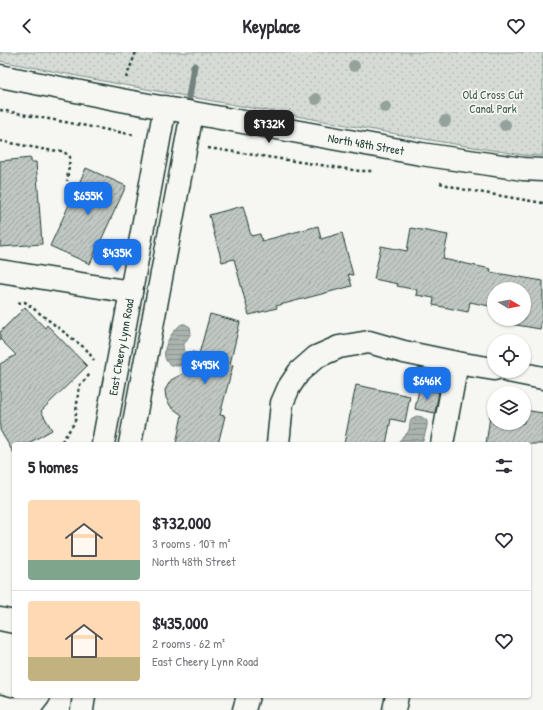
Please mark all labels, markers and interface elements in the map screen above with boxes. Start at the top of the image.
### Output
text: Keyplace [243,14,300,39]
icon: back [16,15,38,37]
icon: heart [505,15,527,37]
park label: Old Cross Cut Canal Park [463,86,524,117]
pin: $732K [241,110,297,144]
text: $732K [253,114,285,132]
street label: North 48th Street [326,129,406,159]
pin: $655K [60,182,116,216]
text: $655K [73,186,103,204]
pin: $435K [89,239,145,273]
text: $435K [102,243,132,261]
north arrow [487,282,531,326]
map controls [487,282,531,430]
street label: East Cheery Lynn Road [104,297,138,397]
button: locate [487,334,531,378]
pin: $495K [177,351,233,385]
text: $495K [191,355,219,373]
pin: $646K [399,367,455,401]
text: $646K [413,371,441,389]
button: layers [487,386,531,430]
text: 5 homes [28,455,78,478]
icon: filters [493,455,515,477]
text: $732,000 [152,511,211,534]
icon: home [60,516,108,564]
icon: heart [493,529,515,551]
text: 3 rooms · 107 m² [152,534,231,552]
text: North 48th Street [152,552,236,570]
text: $435,000 [152,611,208,634]
icon: home [60,617,108,665]
icon: heart [493,630,515,652]
text: 2 rooms · 62 m² [152,634,225,652]
text: East Cheery Lynn Road [152,652,258,670]

